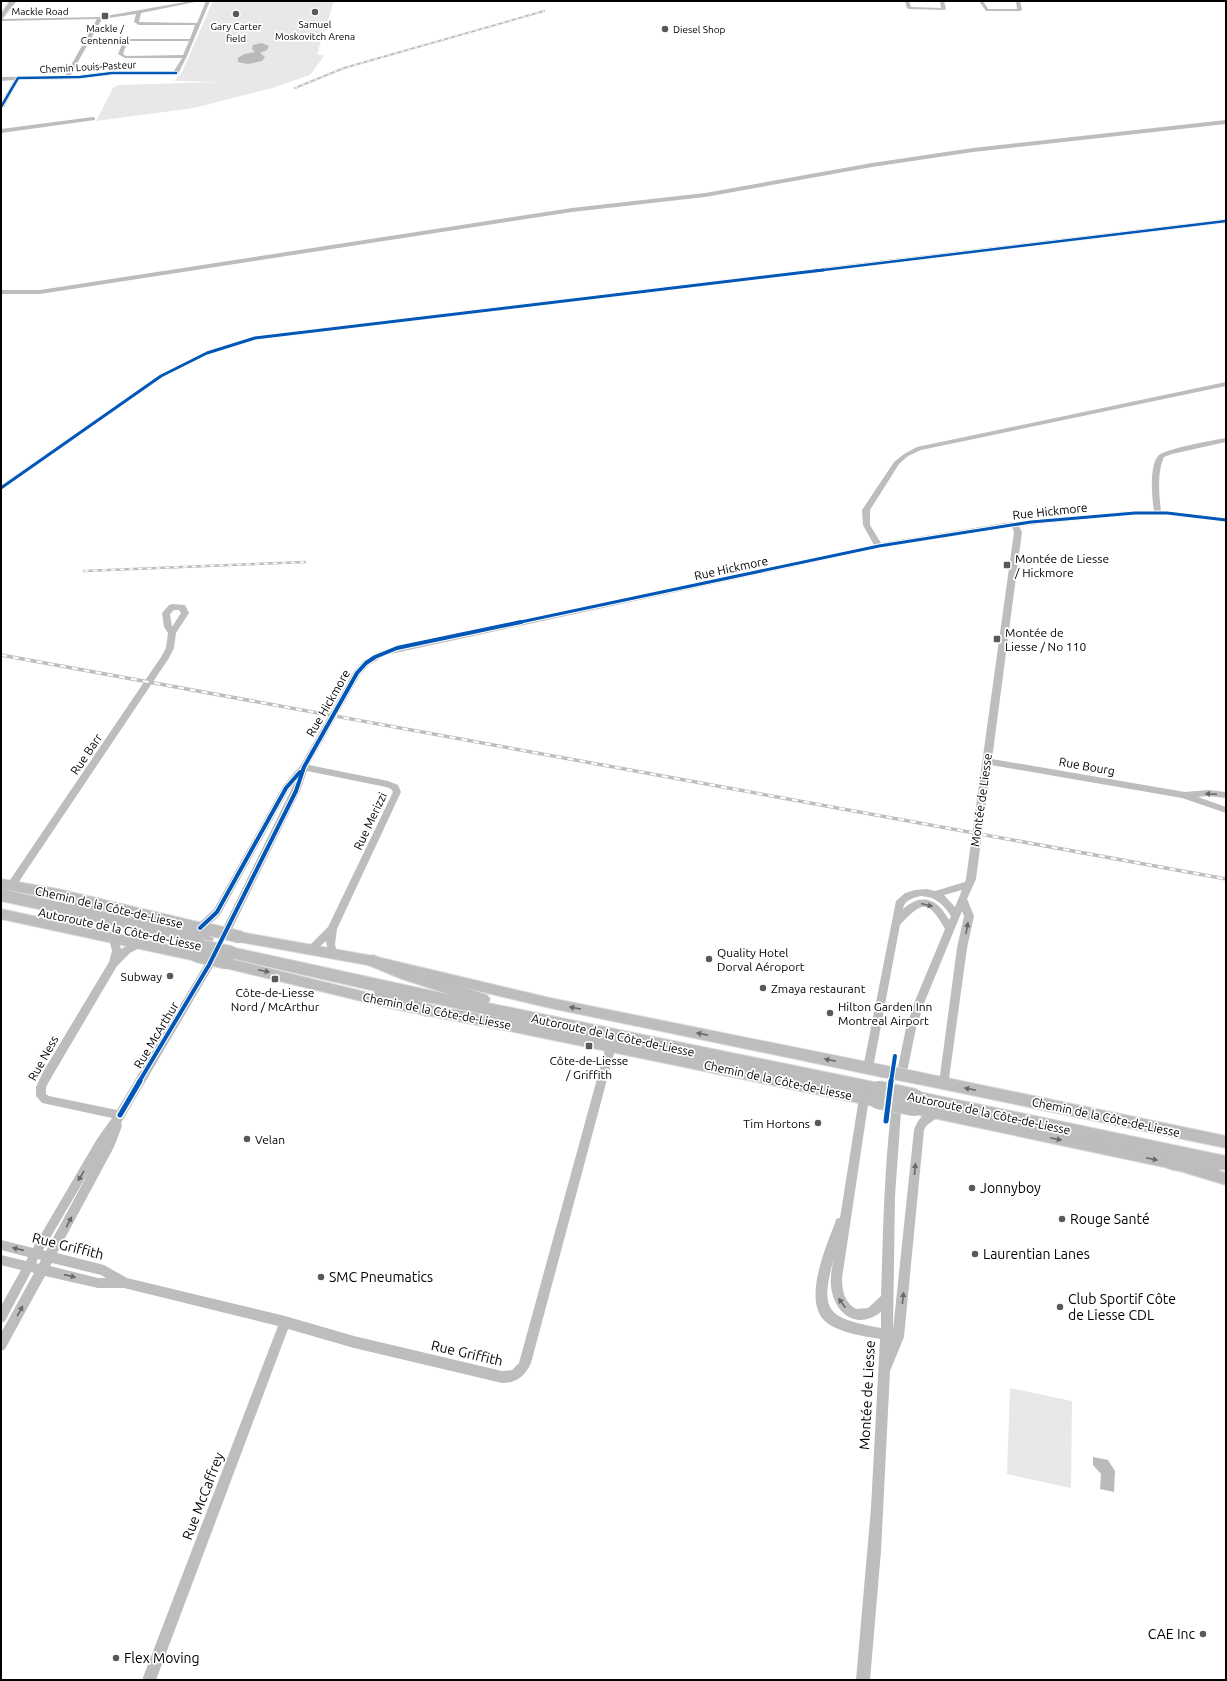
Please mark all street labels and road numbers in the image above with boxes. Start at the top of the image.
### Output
street label: Mackle Road [11,6,69,17]
street label: Chemin Louis-Pasteur [39,59,137,75]
street label: Rue Hickmore [1012,501,1088,521]
street label: Rue Hickmore [693,554,769,582]
street label: Rue Hickmore [304,667,352,739]
street label: Rue Barr [68,731,105,777]
street label: Montée de Liesse [968,753,994,847]
street label: Rue Bourg [1058,755,1116,777]
street label: Rue Merizzi [351,790,389,852]
street label: Chemin de la Côte-de-Liesse [34,884,184,930]
street label: Autoroute de la Côte-de-Liesse [37,905,203,953]
street label: Chemin de la Côte-de-Liesse [362,990,512,1032]
street label: Rue McArthur [131,999,181,1071]
street label: Autoroute de la Côte-de-Liesse [530,1011,696,1059]
street label: Rue Ness [25,1033,61,1083]
street label: Chemin de la Côte-de-Liesse [703,1058,853,1102]
street label: Autoroute de la Côte-de-Liesse [906,1089,1072,1137]
street label: Chemin de la Côte-de-Liesse [1031,1095,1181,1139]
street label: Rue Griffith [31,1229,105,1263]
street label: Rue Griffith [430,1337,504,1369]
street label: Montée de Liesse [856,1340,878,1450]
street label: Rue McCaffrey [179,1450,227,1542]

